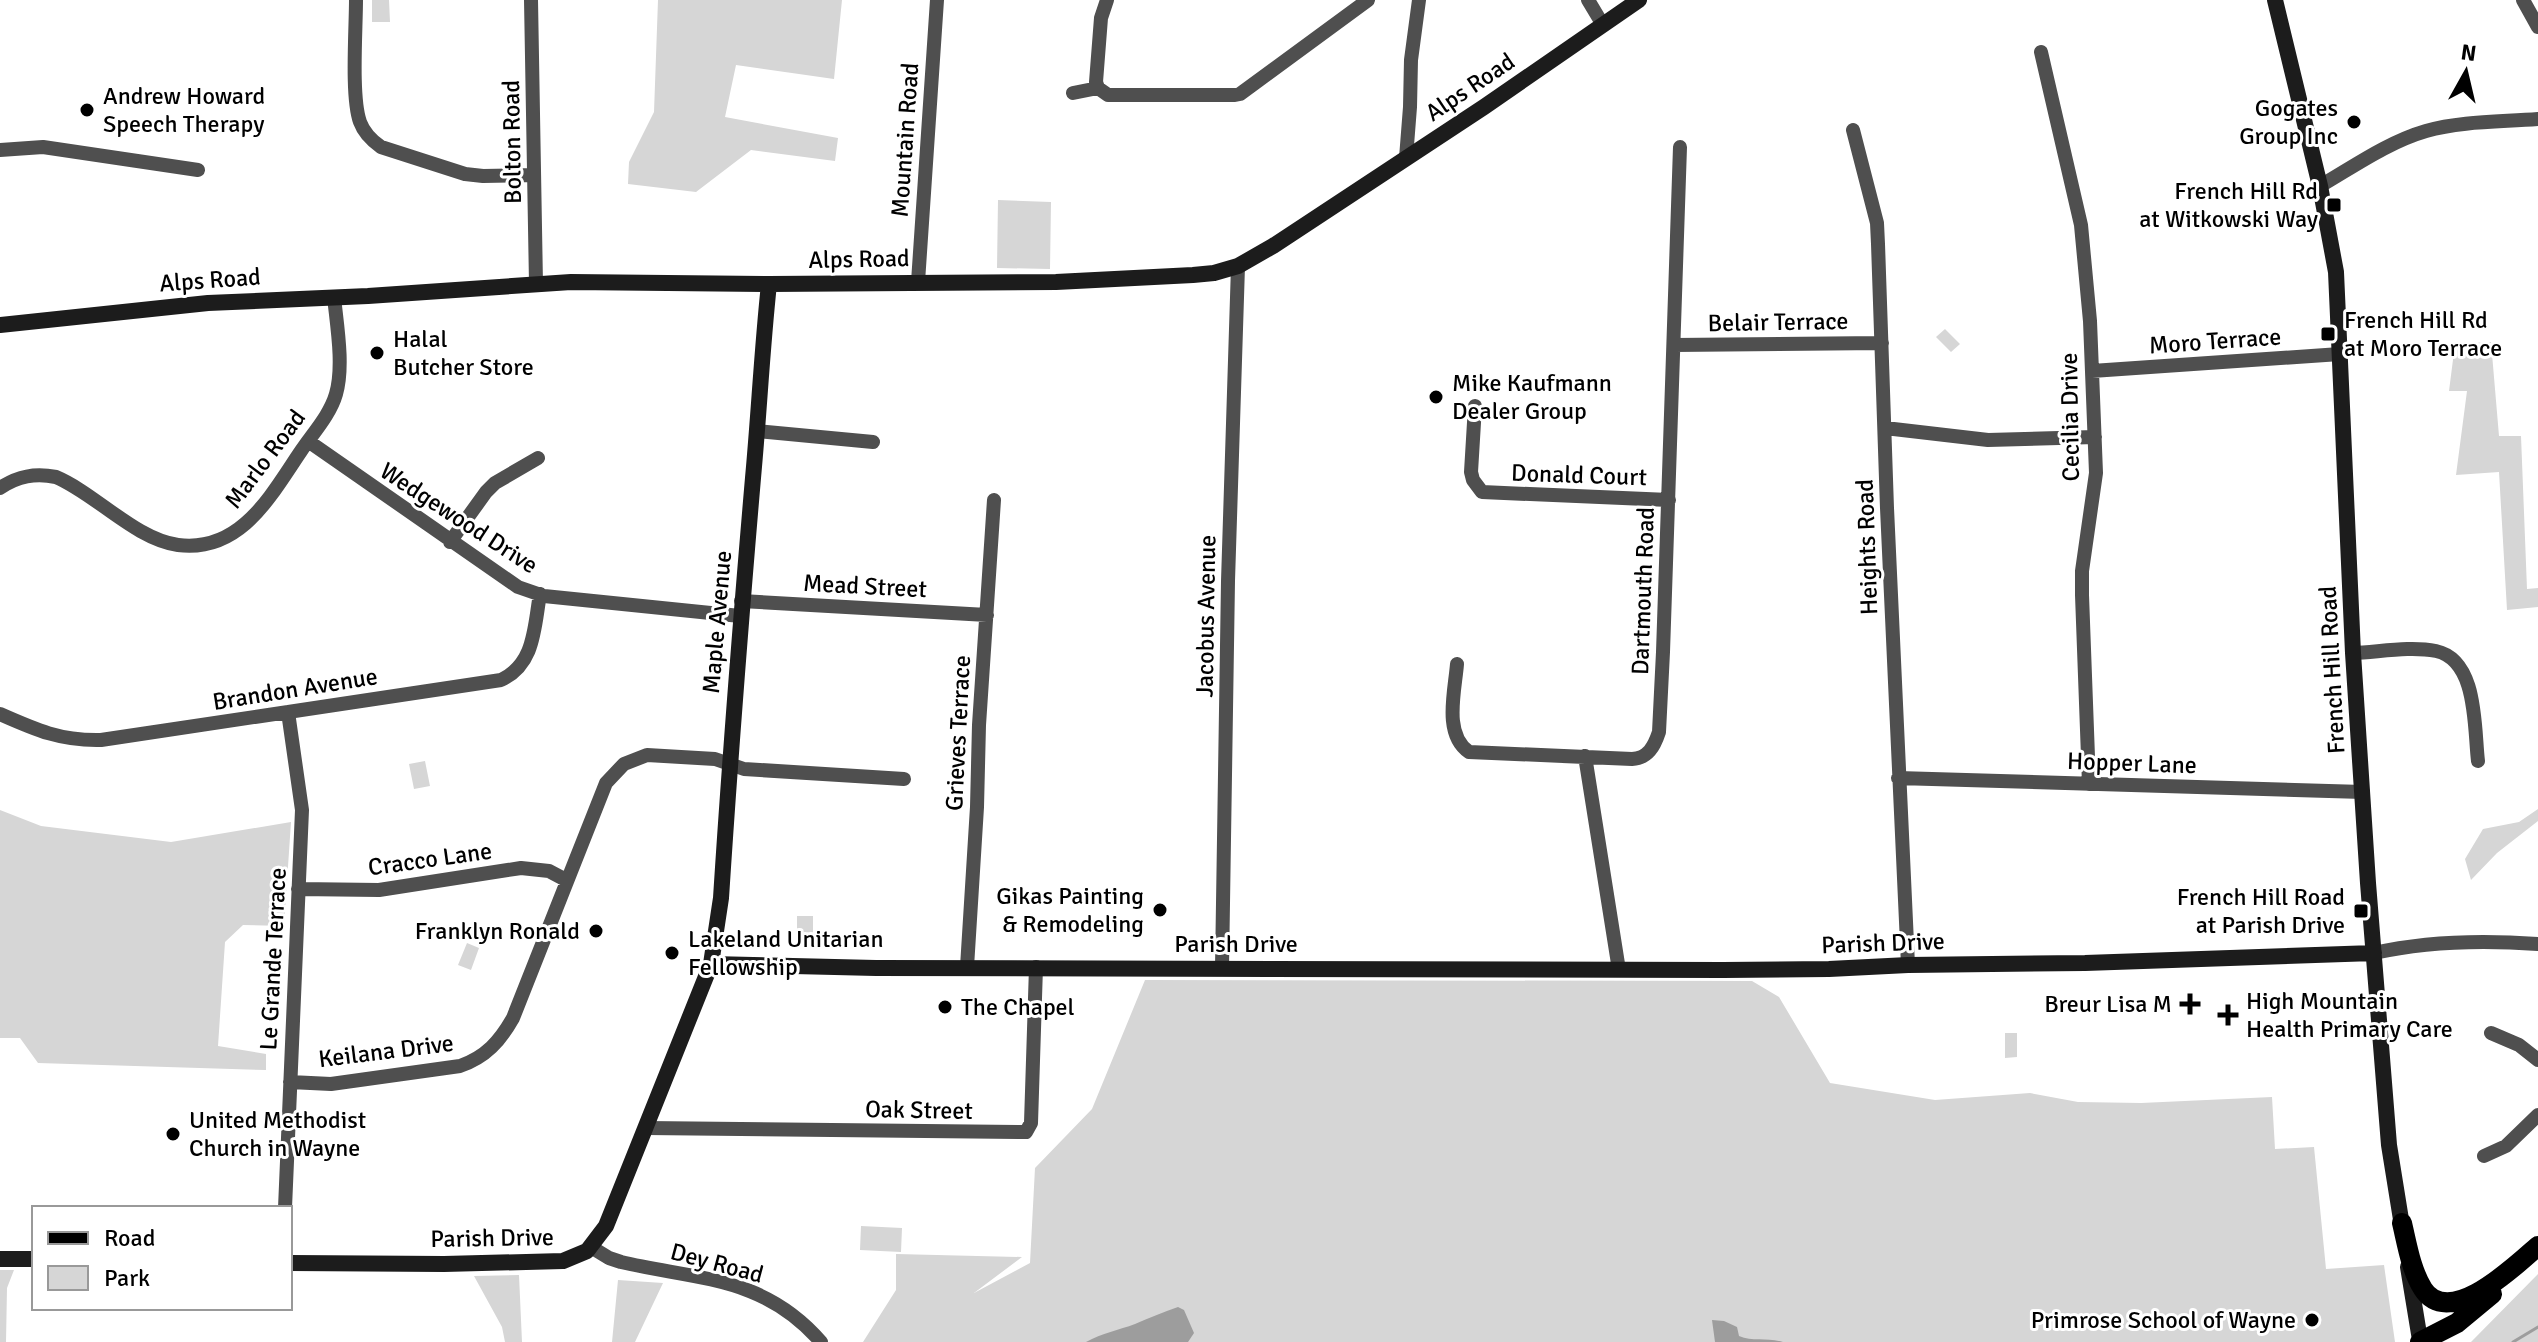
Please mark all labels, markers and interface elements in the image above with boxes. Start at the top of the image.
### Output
north arrow [2426,32,2506,112]
text: N [2459,38,2478,67]
street label: Alps Road [1420,46,1520,128]
street label: Mountain Road [885,62,925,218]
street label: Bolton Road [496,80,528,204]
place label: Andrew Howard Speech Therapy [103,81,265,139]
place label: Gogates Group Inc [2239,93,2338,151]
marker: Andrew Howard Speech Therapy [78,101,96,119]
marker: Gogates Group Inc [2345,113,2363,131]
place label: French Hill Rd at Witkowski Way [2139,176,2318,234]
marker: French Hill Rd at Witkowski Way [2325,196,2343,214]
street label: Alps Road [808,243,910,275]
street label: Alps Road [158,262,262,298]
place label: French Hill Rd at Moro Terrace [2344,305,2502,363]
street label: Belair Terrace [1707,306,1849,338]
street label: Moro Terrace [2148,321,2282,361]
place label: Halal Butcher Store [393,324,534,382]
marker: French Hill Rd at Moro Terrace [2319,325,2337,343]
marker: Halal Butcher Store [368,344,386,362]
street label: Cecilia Drive [2054,352,2086,482]
place label: Mike Kaufmann Dealer Group [1452,368,1612,426]
marker: Mike Kaufmann Dealer Group [1427,388,1445,406]
street label: Marlo Road [218,404,312,514]
street label: Wedgewood Drive [374,456,544,580]
street label: Donald Court [1511,458,1647,492]
street label: Heights Road [1850,479,1884,615]
street label: Dartmouth Road [1625,506,1661,676]
street label: Jacobus Avenue [1190,535,1222,697]
street label: Maple Avenue [696,549,738,695]
street label: Mead Street [802,568,928,604]
street label: French Hill Road [2313,585,2351,755]
street label: Grieves Terrace [939,654,977,812]
street label: Brandon Avenue [210,661,380,717]
street label: Hopper Lane [2067,746,2197,780]
street label: Cracco Lane [366,835,494,883]
street label: Le Grande Terrace [253,867,293,1051]
place label: Gikas Painting & Remodeling [996,881,1144,939]
place label: French Hill Road at Parish Drive [2177,882,2345,940]
marker: Gikas Painting & Remodeling [1151,901,1169,919]
marker: French Hill Road at Parish Drive [2352,902,2370,920]
place label: Franklyn Ronald [415,916,580,946]
marker: Franklyn Ronald [587,922,605,940]
place label: Lakeland Unitarian Fellowship [688,924,884,982]
street label: Parish Drive [1821,926,1945,960]
street label: Parish Drive [1174,929,1298,959]
marker: Lakeland Unitarian Fellowship [663,944,681,962]
place label: High Mountain Health Primary Care [2246,986,2453,1044]
place label: Breur Lisa M [2044,989,2172,1019]
place label: The Chapel [961,992,1075,1022]
marker: Breur Lisa M [2179,993,2201,1015]
marker: The Chapel [936,998,954,1016]
marker: High Mountain Health Primary Care [2217,1004,2239,1026]
street label: Keilana Drive [317,1028,455,1074]
street label: Oak Street [865,1094,973,1126]
place label: United Methodist Church in Wayne [189,1105,366,1163]
marker: United Methodist Church in Wayne [164,1125,182,1143]
legend [32,1206,292,1310]
street label: Parish Drive [430,1222,554,1254]
text: Road [104,1223,155,1253]
street label: Dey Road [667,1236,767,1290]
text: Park [104,1263,150,1293]
place label: Primrose School of Wayne [2031,1305,2296,1335]
marker: Primrose School of Wayne [2303,1311,2321,1329]

